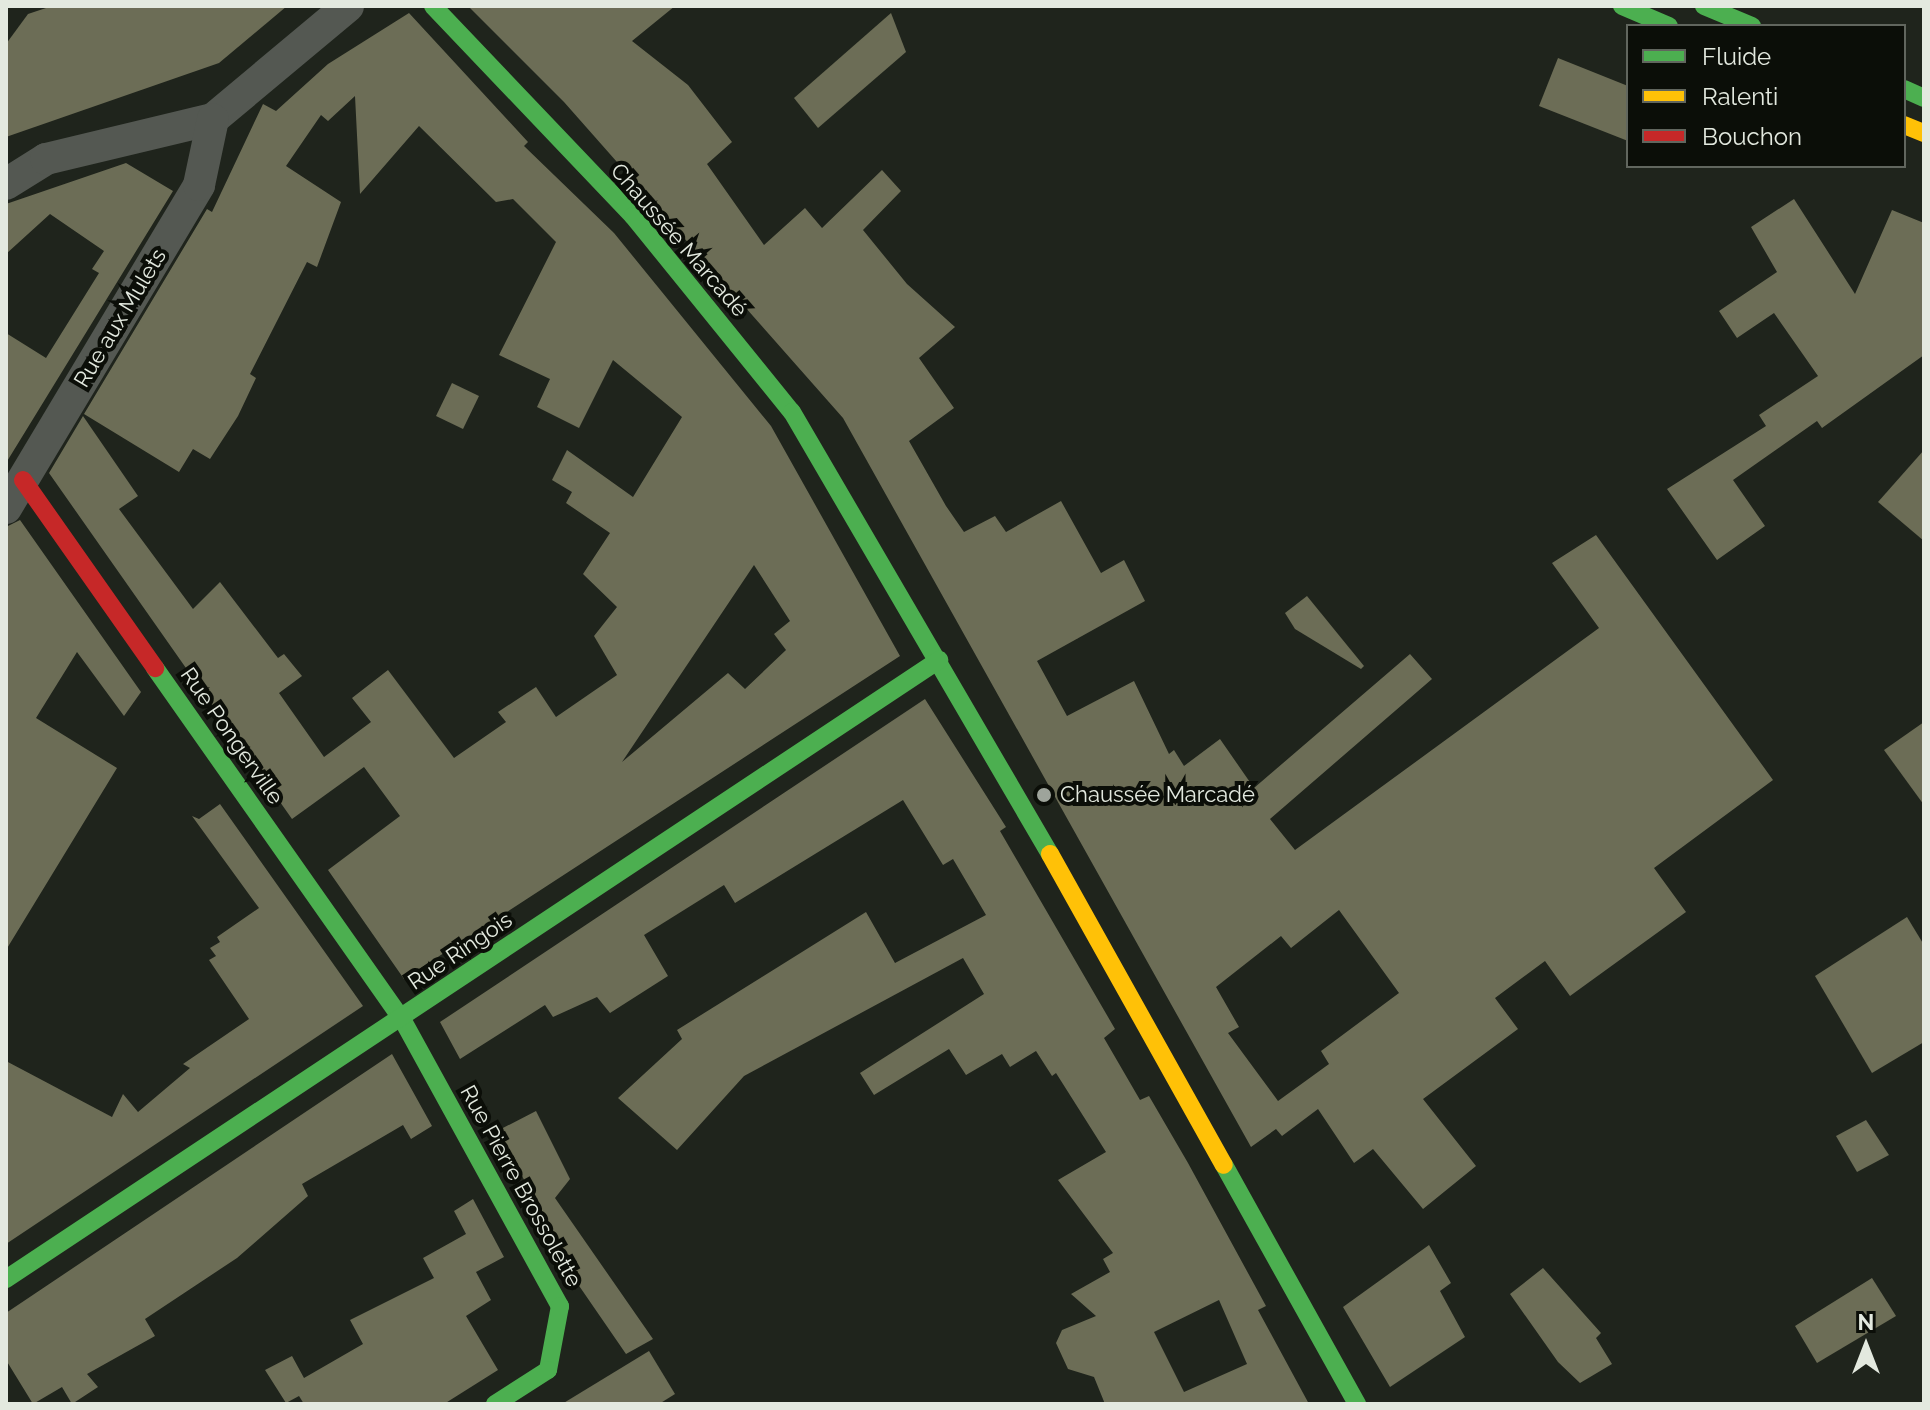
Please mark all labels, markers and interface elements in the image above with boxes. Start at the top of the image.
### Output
legend [1626,24,1906,168]
text: Fluide [1702,42,1771,71]
text: Ralenti [1702,82,1778,111]
text: Bouchon [1702,122,1802,151]
street label: Chaussée Marcadé [605,158,753,322]
street label: Rue aux Mulets [68,244,172,392]
street label: Rue Pongerville [175,663,289,809]
place label: Chaussée Marcadé [1060,782,1255,808]
marker: Chaussée Marcadé [1035,786,1053,804]
street label: Rue Ringois [403,907,517,995]
street label: Rue Pierre Brossolette [455,1081,587,1291]
north arrow [1826,1306,1906,1386]
text: N [1858,1309,1874,1335]

